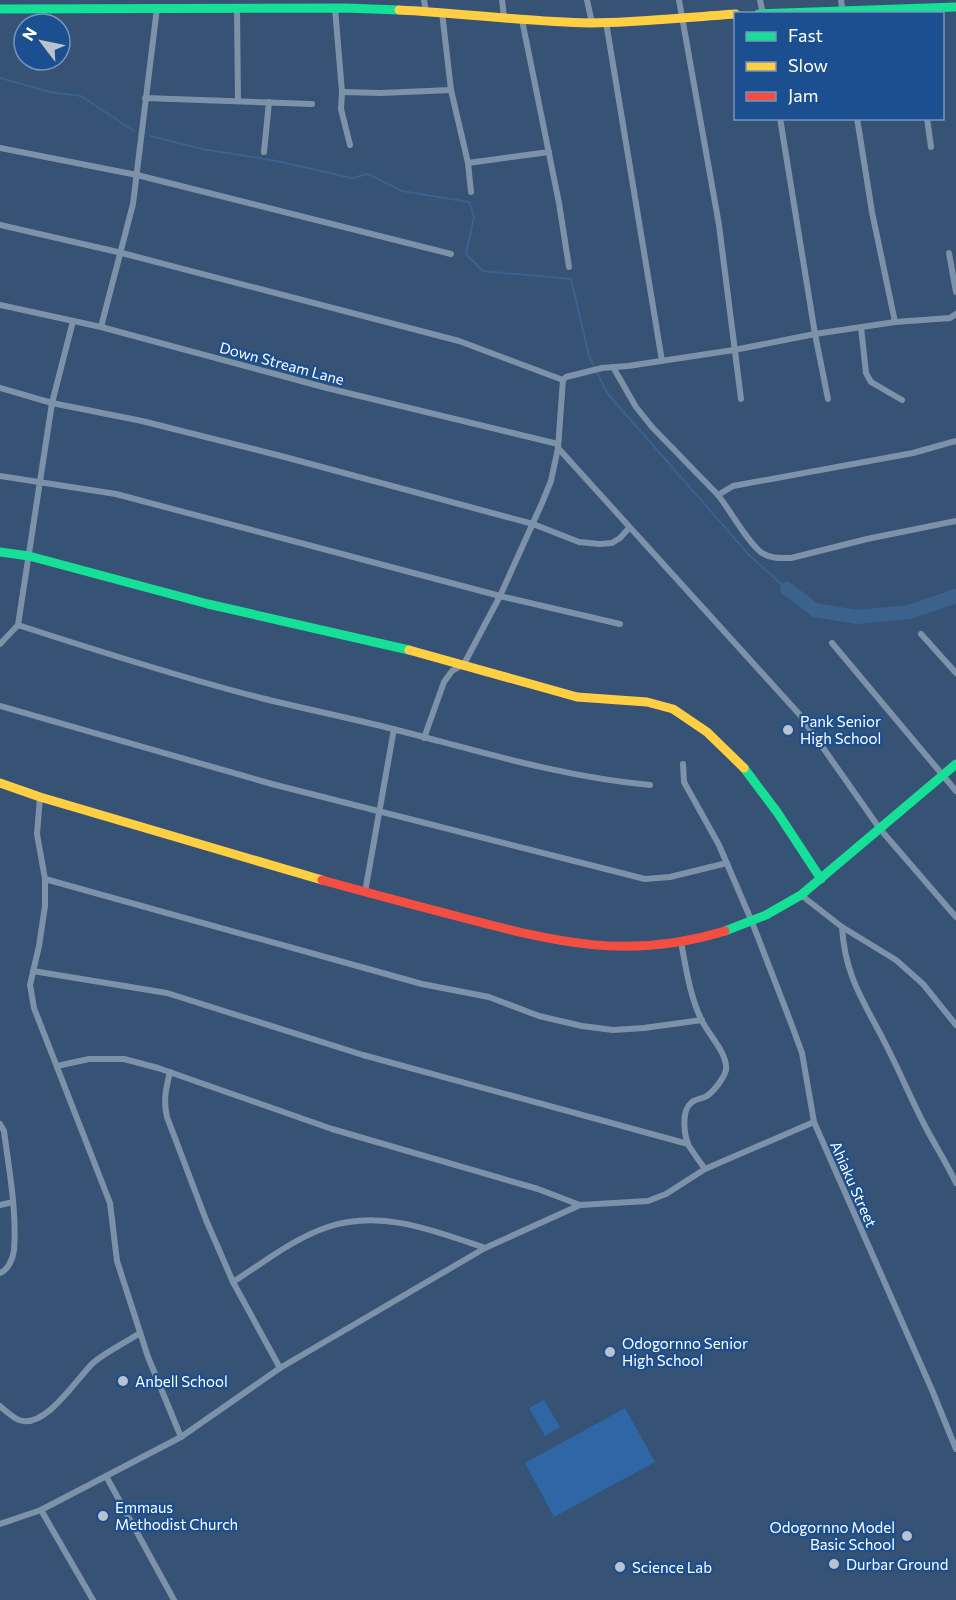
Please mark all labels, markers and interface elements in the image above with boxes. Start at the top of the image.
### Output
north arrow [12,12,72,72]
legend [734,12,944,120]
text: N [18,24,40,44]
text: Fast [788,24,823,46]
text: Slow [788,54,828,76]
text: Jam [788,84,818,106]
street label: Down Stream Lane [218,338,346,388]
place label: Pank Senior High School [800,712,881,747]
marker: Pank Senior High School [781,723,795,737]
street label: Ahiaku Street [827,1138,881,1230]
place label: Odogornno Senior High School [622,1334,748,1369]
marker: Odogornno Senior High School [603,1345,617,1359]
place label: Anbell School [135,1372,228,1390]
marker: Anbell School [116,1374,130,1388]
place label: Emmaus Methodist Church [115,1498,238,1533]
marker: Emmaus Methodist Church [96,1509,110,1523]
place label: Odogornno Model Basic School [769,1518,895,1553]
marker: Odogornno Model Basic School [900,1529,914,1543]
place label: Durbar Ground [846,1555,948,1573]
marker: Durbar Ground [827,1557,841,1571]
place label: Science Lab [632,1558,712,1576]
marker: Science Lab [613,1560,627,1574]

